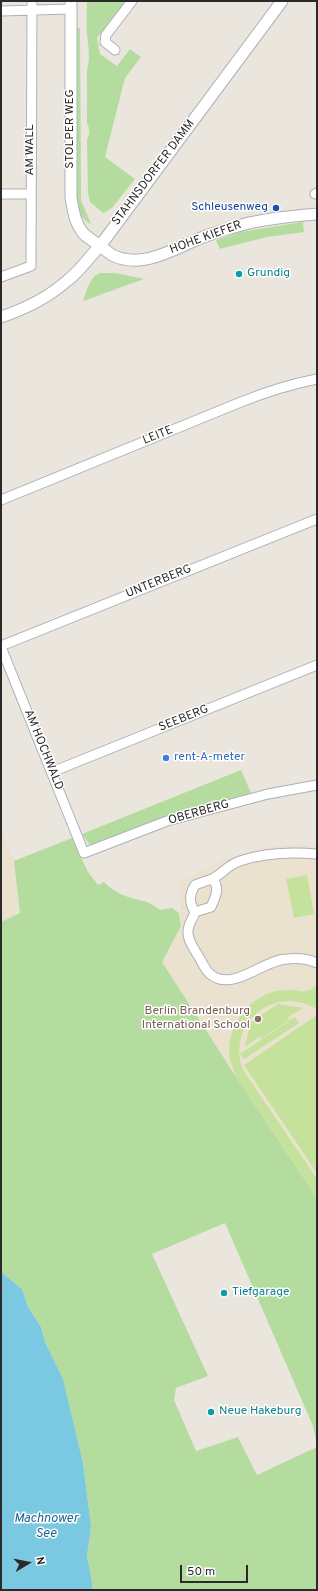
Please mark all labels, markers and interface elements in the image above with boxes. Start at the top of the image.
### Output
street label: STOLPER WEG [64,89,78,169]
street label: STAHNSDORFER DAMM [109,117,199,229]
street label: AM WALL [24,124,38,176]
place label: Schleusenweg [191,201,268,215]
marker: Schleusenweg [271,203,281,213]
street label: HOHE KIEFER [168,218,244,258]
place label: Grundig [247,267,290,281]
marker: Grundig [234,269,244,279]
street label: LEITE [141,423,175,449]
street label: UNTERBERG [124,562,194,602]
street label: SEEBERG [157,702,211,736]
street label: AM HOCHWALD [20,708,66,792]
place label: rent-A-meter [174,751,245,765]
marker: rent-A-meter [161,753,171,763]
street label: OBERBERG [167,797,231,829]
place label: Berlin Brandenburg International School [142,1005,250,1033]
marker: Berlin Brandenburg International School [253,1014,263,1024]
place label: Tiefgarage [232,1286,289,1300]
marker: Tiefgarage [219,1288,229,1298]
place label: Neue Hakeburg [219,1405,301,1419]
marker: Neue Hakeburg [206,1407,216,1417]
water label: Machnower See [14,1511,78,1542]
north arrow [8,1543,48,1583]
text: N [32,1556,47,1566]
scale bar [182,1557,250,1583]
text: 50 m [187,1564,215,1580]

